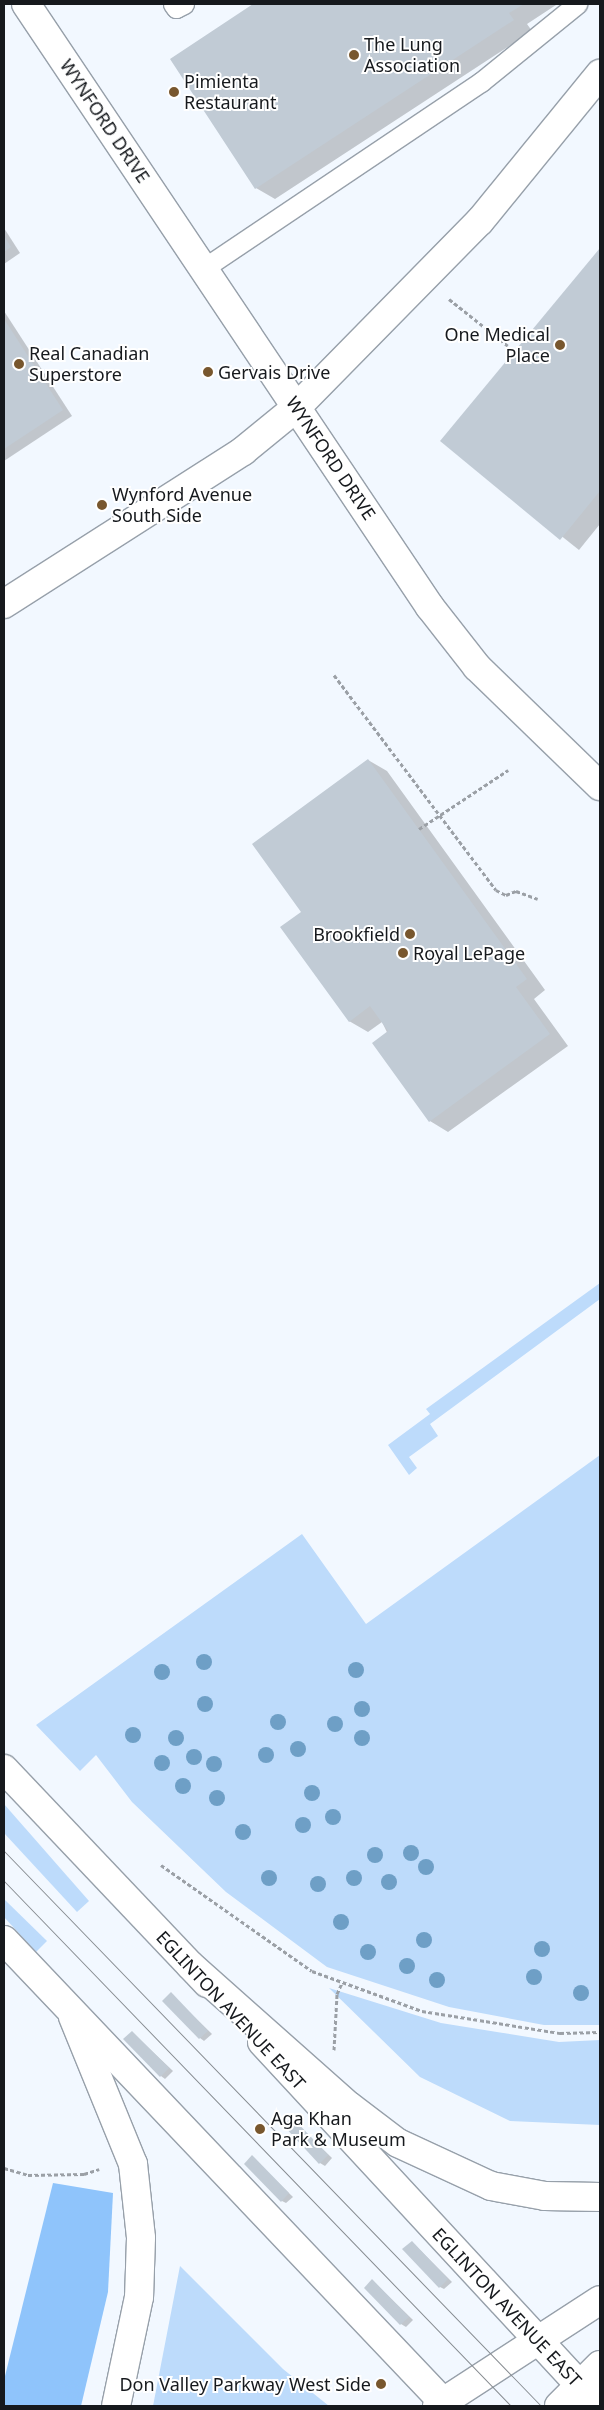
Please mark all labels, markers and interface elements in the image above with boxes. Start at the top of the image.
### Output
place label: The Lung Association [364,34,460,76]
marker: The Lung Association [348,49,360,61]
street label: WYNFORD DRIVE [56,55,154,187]
place label: Pimienta Restaurant [184,71,276,114]
marker: Pimienta Restaurant [168,86,180,98]
place label: One Medical Place [444,324,550,366]
marker: One Medical Place [554,339,566,351]
place label: Real Canadian Superstore [29,343,149,386]
marker: Real Canadian Superstore [13,358,25,370]
place label: Gervais Drive [218,361,330,383]
marker: Gervais Drive [202,366,214,378]
street label: WYNFORD DRIVE [282,392,380,524]
place label: Wynford Avenue South Side [112,484,252,526]
marker: Wynford Avenue South Side [96,499,108,511]
place label: Brookfield [313,923,400,945]
marker: Brookfield [404,928,416,940]
place label: Royal LePage [413,942,525,964]
marker: Royal LePage [397,947,409,959]
street label: EGLINTON AVENUE EAST [152,1926,310,2094]
place label: Aga Khan Park & Museum [271,2108,406,2150]
marker: Aga Khan Park & Museum [253,2122,267,2136]
street label: EGLINTON AVENUE EAST [428,2223,586,2391]
place label: Don Valley Parkway West Side [119,2373,371,2395]
marker: Don Valley Parkway West Side [375,2378,387,2390]

